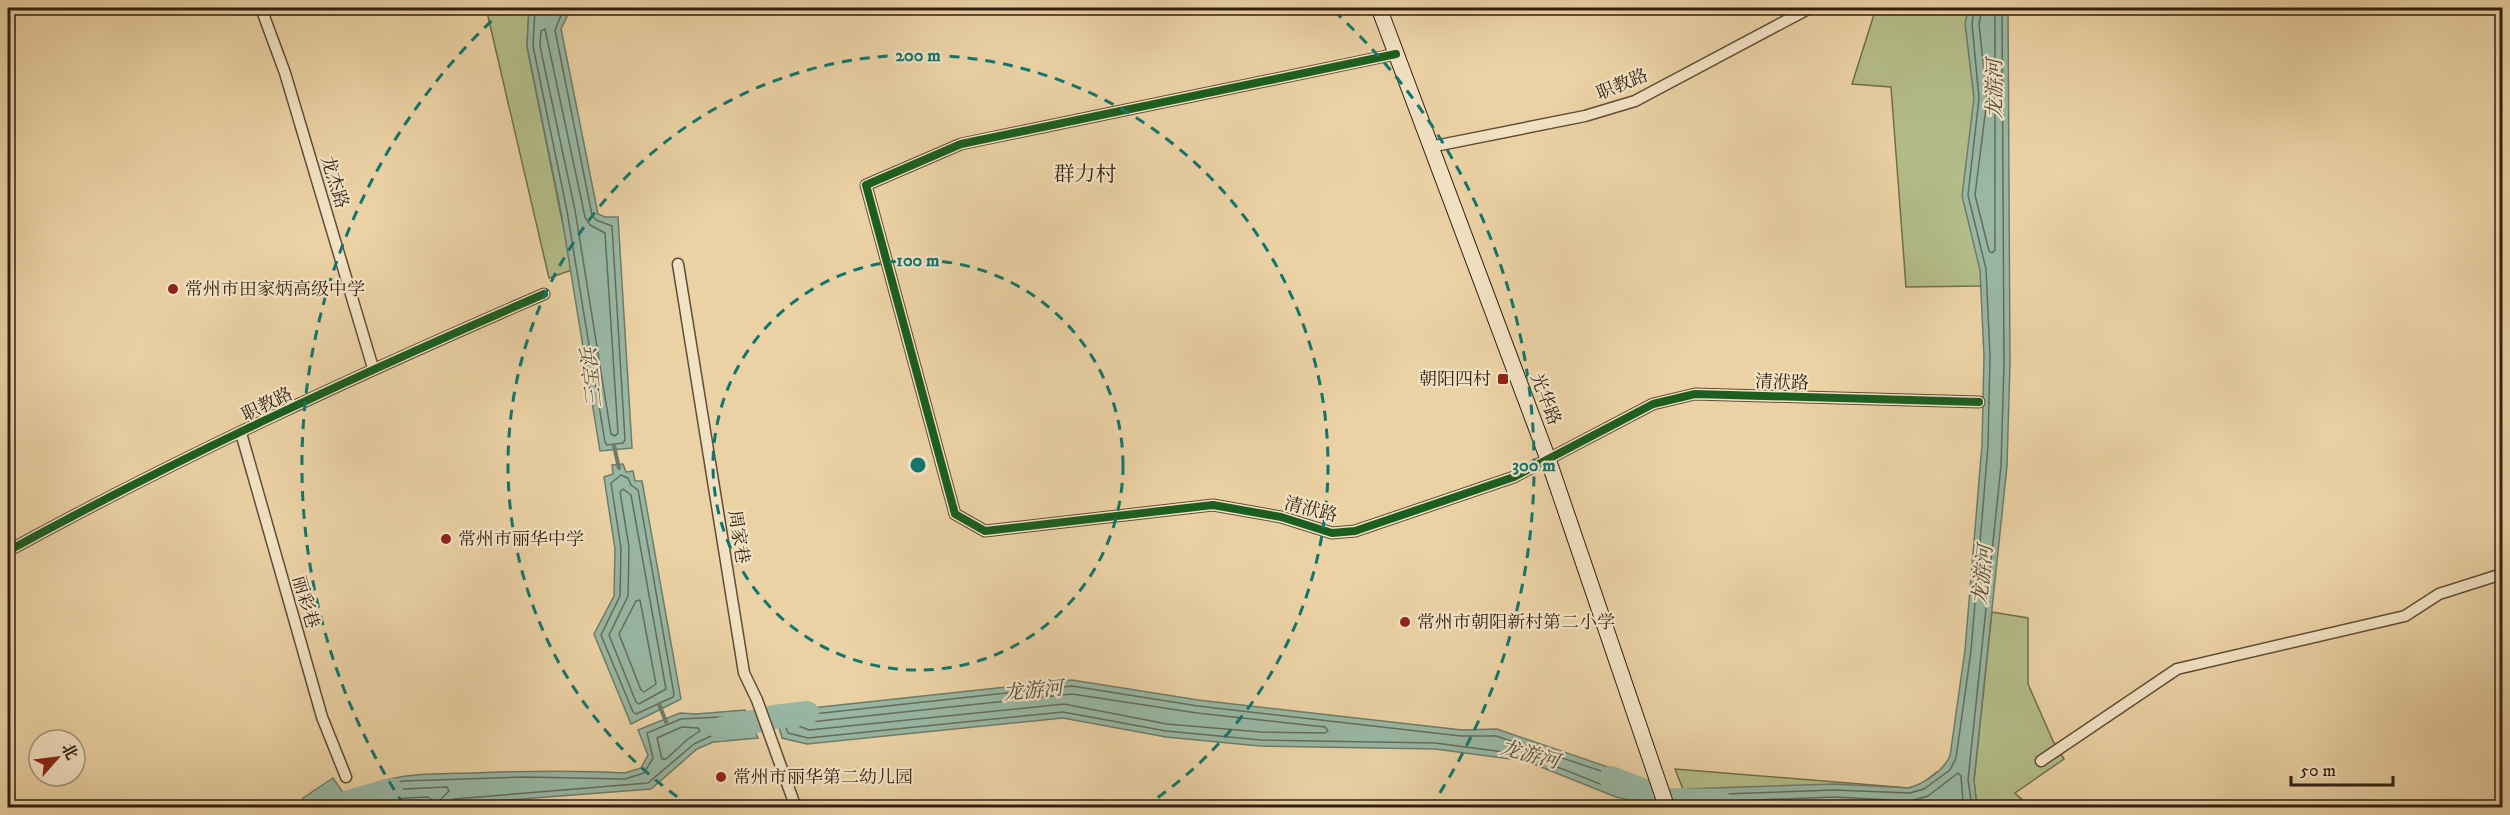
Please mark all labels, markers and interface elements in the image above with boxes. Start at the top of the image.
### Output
text: 200 m [895,45,941,67]
water label: 龙游河 [1983,56,2008,119]
street label: 职教路 [1593,65,1652,105]
street label: 龙杰路 [316,153,352,211]
district label: 群力村 [1054,162,1117,188]
text: 100 m [896,250,940,272]
place label: 常州市田家炳高级中学 [185,279,365,301]
marker: 常州市田家炳高级中学 [166,282,180,296]
water label: 三宝浜 [577,345,608,409]
place label: 朝阳四村 [1419,369,1491,391]
street label: 光华路 [1525,370,1565,429]
street label: 清洑路 [1755,371,1809,395]
marker: 朝阳四村 [1496,372,1510,386]
street label: 职教路 [238,383,297,427]
centre of rings [908,455,928,475]
text: 300 m [1512,455,1556,477]
street label: 清洑路 [1282,493,1340,527]
street label: 周家巷 [723,509,753,566]
place label: 常州市丽华中学 [458,529,584,551]
marker: 常州市丽华中学 [439,532,453,546]
water label: 龙游河 [1968,541,1999,606]
street label: 丽彩巷 [287,573,323,631]
place label: 常州市朝阳新村第二小学 [1417,612,1615,634]
marker: 常州市朝阳新村第二小学 [1398,615,1412,629]
water label: 龙游河 [1002,676,1067,707]
north arrow [27,728,87,788]
water label: 龙游河 [1497,736,1565,776]
text: 北 [57,740,82,763]
scale bar [2291,749,2393,787]
text: 50 m [2300,760,2336,782]
place label: 常州市丽华第二幼儿园 [733,767,913,789]
marker: 常州市丽华第二幼儿园 [714,770,728,784]

